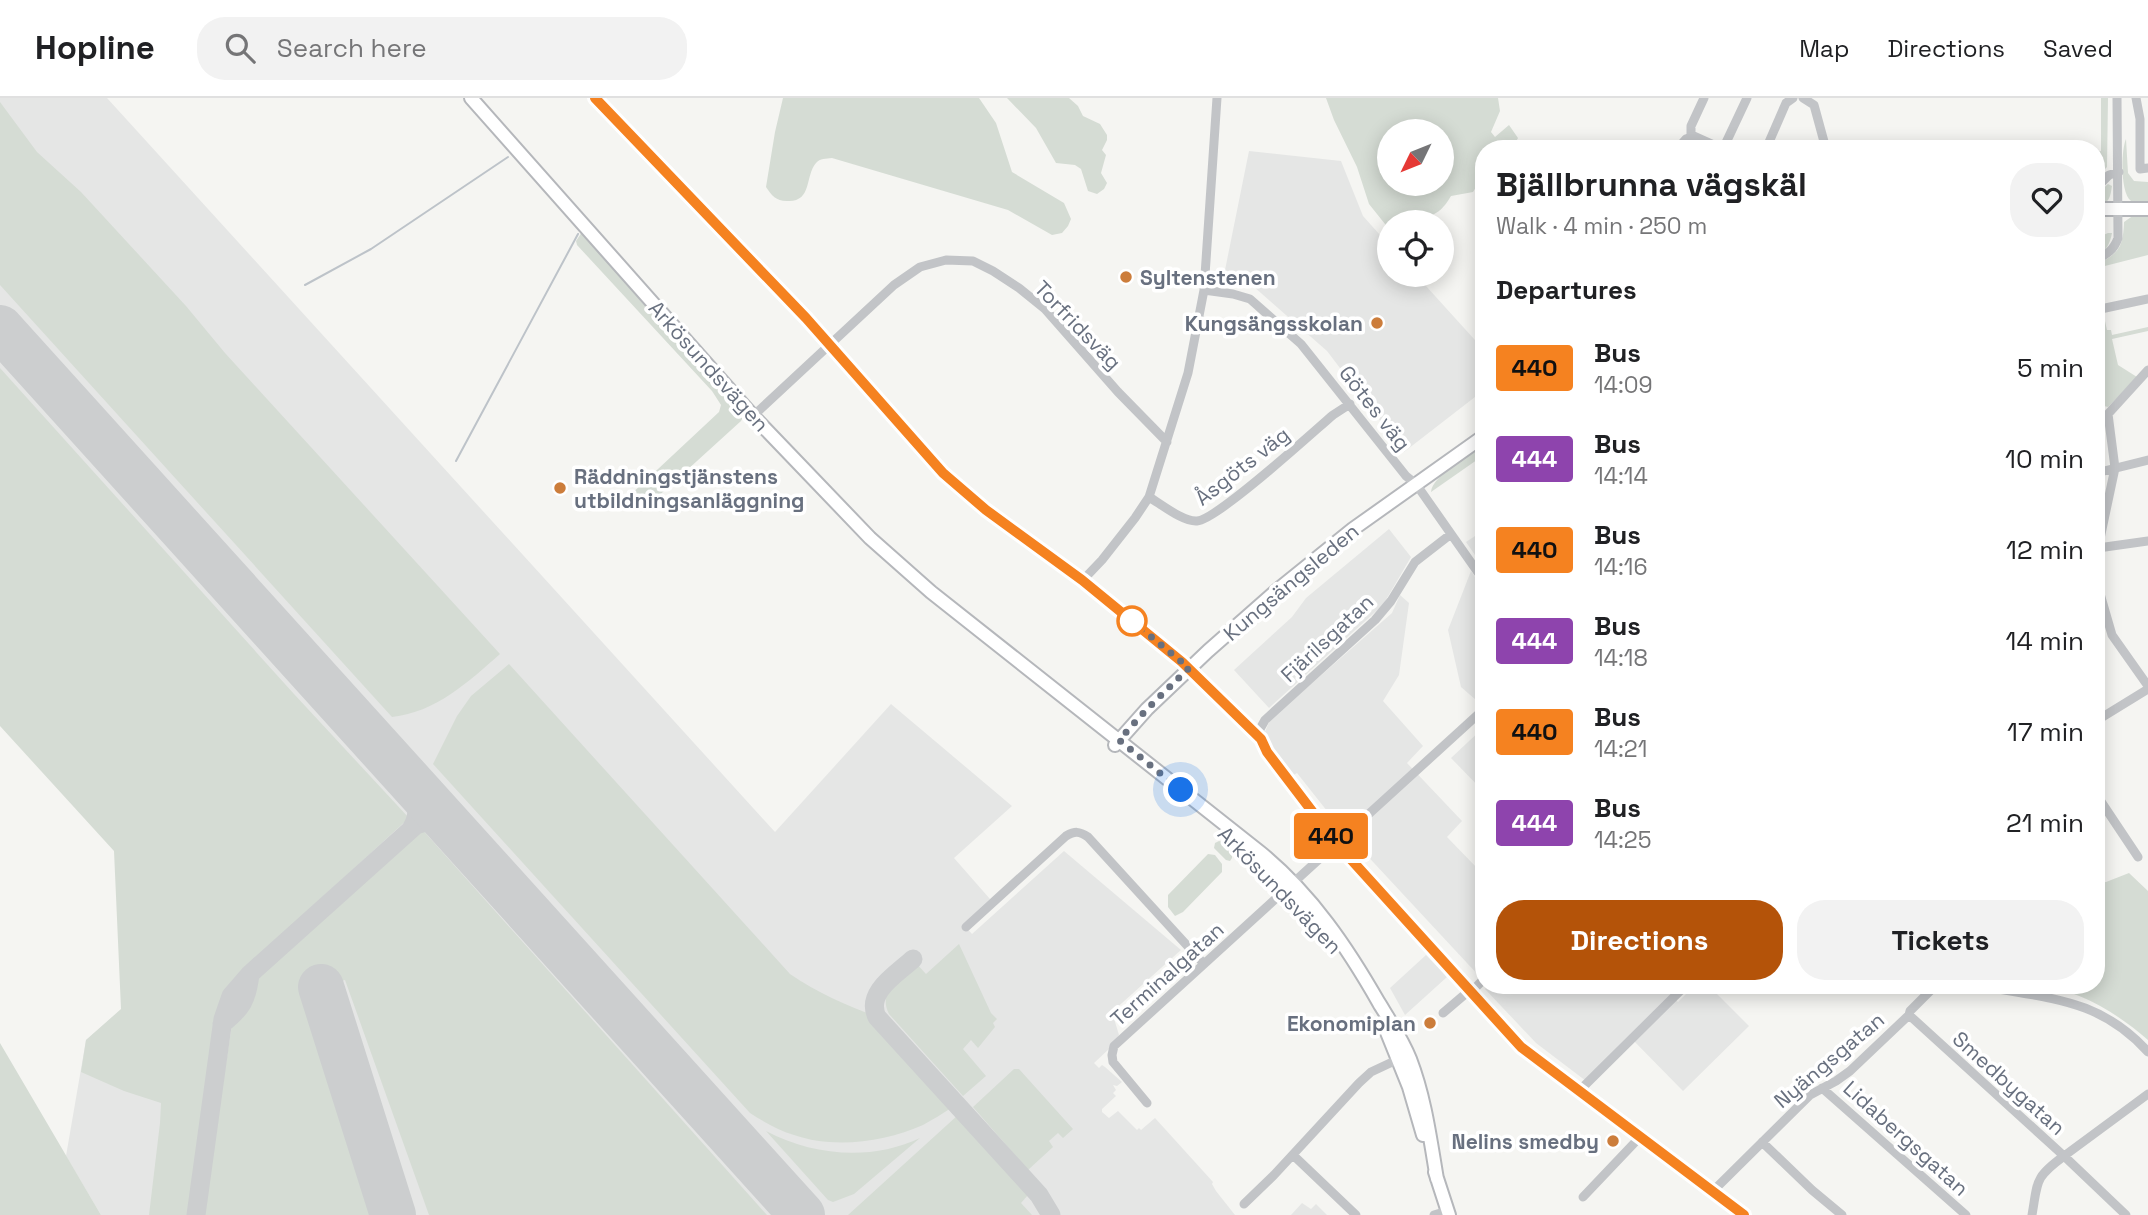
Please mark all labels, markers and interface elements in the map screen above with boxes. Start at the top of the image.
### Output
search box [197,17,687,80]
text: Hopline [35,27,155,69]
icon: search [221,29,259,67]
text: Search here [277,31,427,65]
text: Map [1799,33,1849,64]
text: Directions [1887,33,2005,64]
text: Saved [2043,33,2113,64]
north arrow [1377,119,1454,196]
map controls [1377,119,1454,287]
button: heart [2010,163,2084,237]
text: Bjällbrunna vägskäl [1496,164,1807,206]
button: locate [1377,210,1454,287]
text: Walk · 4 min · 250 m [1496,211,1707,241]
place label: Syltenstenen [1140,264,1276,291]
marker: Syltenstenen [1118,269,1134,285]
text: Departures [1496,273,1637,307]
street label: Torfridsväg [1029,275,1127,375]
street label: Arkösundsvägen [643,295,775,437]
place label: Kungsängsskolan [1185,310,1363,337]
marker: Kungsängsskolan [1369,315,1385,331]
text: Bus [1594,336,1641,370]
text: 5 min [2017,351,2084,385]
text: 440 [1511,352,1558,383]
street label: Götes väg [1333,360,1417,456]
text: 14:09 [1594,370,1653,400]
street label: Åsgöts väg [1189,421,1295,511]
text: Bus [1594,427,1641,461]
text: 10 min [2005,442,2084,476]
text: 444 [1512,443,1557,474]
text: 14:14 [1594,461,1648,491]
place label: Räddningstjänstens utbildningsanläggning [574,463,805,514]
marker: Räddningstjänstens utbildningsanläggning [552,480,568,496]
street label: Kungsängsleden [1218,517,1364,647]
text: Bus [1594,518,1641,552]
text: 12 min [2006,533,2084,567]
text: 440 [1511,534,1558,565]
text: 14:16 [1594,552,1648,582]
street label: Fjärilsgatan [1275,588,1379,688]
unlabelled marker [1117,606,1147,636]
text: Bus [1594,609,1641,643]
text: 14 min [2006,624,2084,658]
text: 444 [1512,625,1557,656]
text: 14:18 [1594,643,1648,673]
text: Bus [1594,700,1641,734]
text: 17 min [2007,715,2084,749]
text: 440 [1511,716,1558,747]
text: 14:21 [1594,734,1647,764]
your location [1163,772,1198,807]
text: Bus [1594,791,1641,825]
text: 21 min [2006,806,2084,840]
text: 444 [1512,807,1557,838]
line badge: 440 [1291,813,1371,859]
street label: Arkösundsvägen [1212,820,1348,960]
text: 440 [1308,820,1354,851]
text: 14:25 [1594,825,1651,855]
button: Directions [1496,900,1783,980]
button: Tickets [1797,900,2084,980]
street label: Terminalgatan [1105,916,1229,1032]
street label: Nyängsgatan [1768,1006,1890,1114]
place label: Ekonomiplan [1287,1010,1416,1037]
marker: Ekonomiplan [1422,1015,1438,1031]
street label: Smedbygatan [1947,1025,2071,1141]
street label: Lidabergsgatan [1838,1075,1974,1201]
place label: Nelins smedby [1452,1128,1599,1155]
marker: Nelins smedby [1605,1133,1621,1149]

